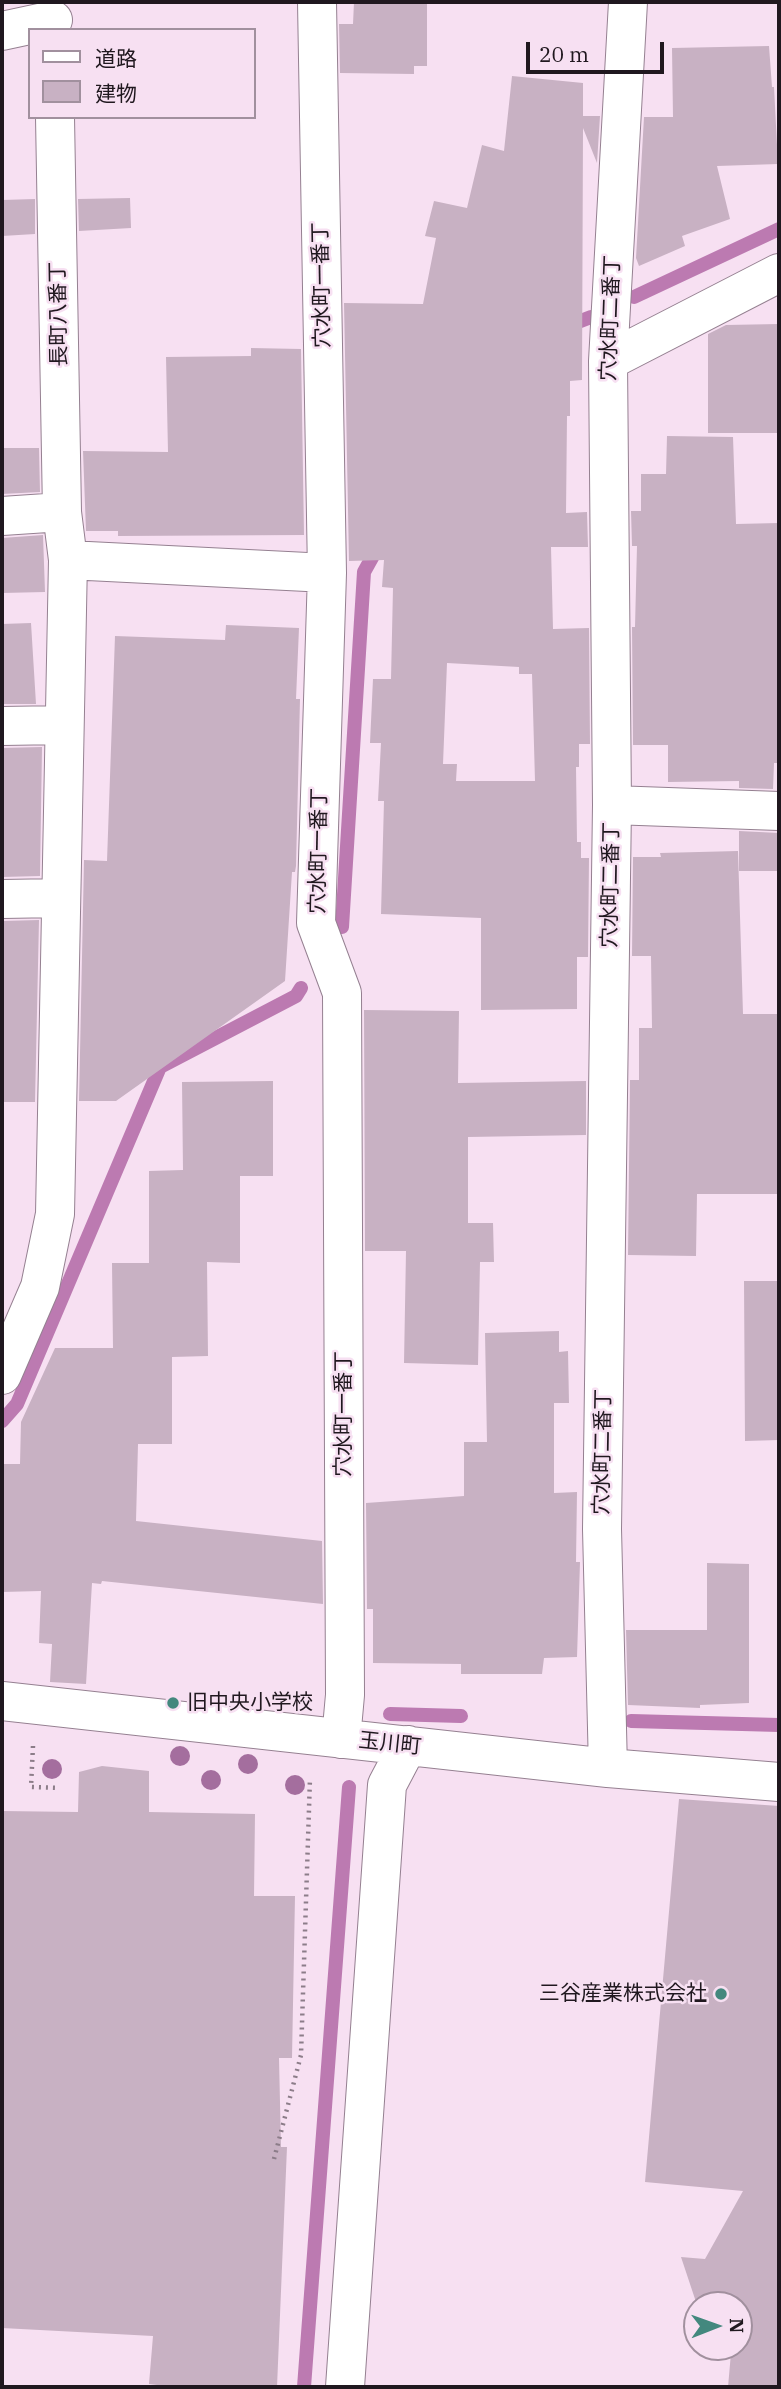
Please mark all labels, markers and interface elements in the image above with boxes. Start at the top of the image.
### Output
legend [28,28,256,119]
scale bar [529,28,667,72]
text: 20 m [539,40,589,68]
text: 道路 [95,44,137,72]
text: 建物 [95,79,137,107]
street label: 穴水町一番丁 [308,222,336,348]
street label: 穴水町二番丁 [596,255,626,381]
street label: 長町八番丁 [45,261,73,367]
street label: 穴水町一番丁 [305,788,333,914]
street label: 穴水町二番丁 [597,822,625,948]
street label: 穴水町一番丁 [331,1351,357,1477]
street label: 穴水町二番丁 [589,1389,617,1515]
place label: 旧中央小学校 [187,1690,313,1716]
marker: 旧中央小学校 [165,1695,181,1711]
street label: 玉川町 [357,1728,423,1760]
place label: 三谷産業株式会社 [539,1981,707,2007]
marker: 三谷産業株式会社 [713,1986,729,2002]
north arrow [683,2291,753,2361]
text: N [725,2318,749,2333]

